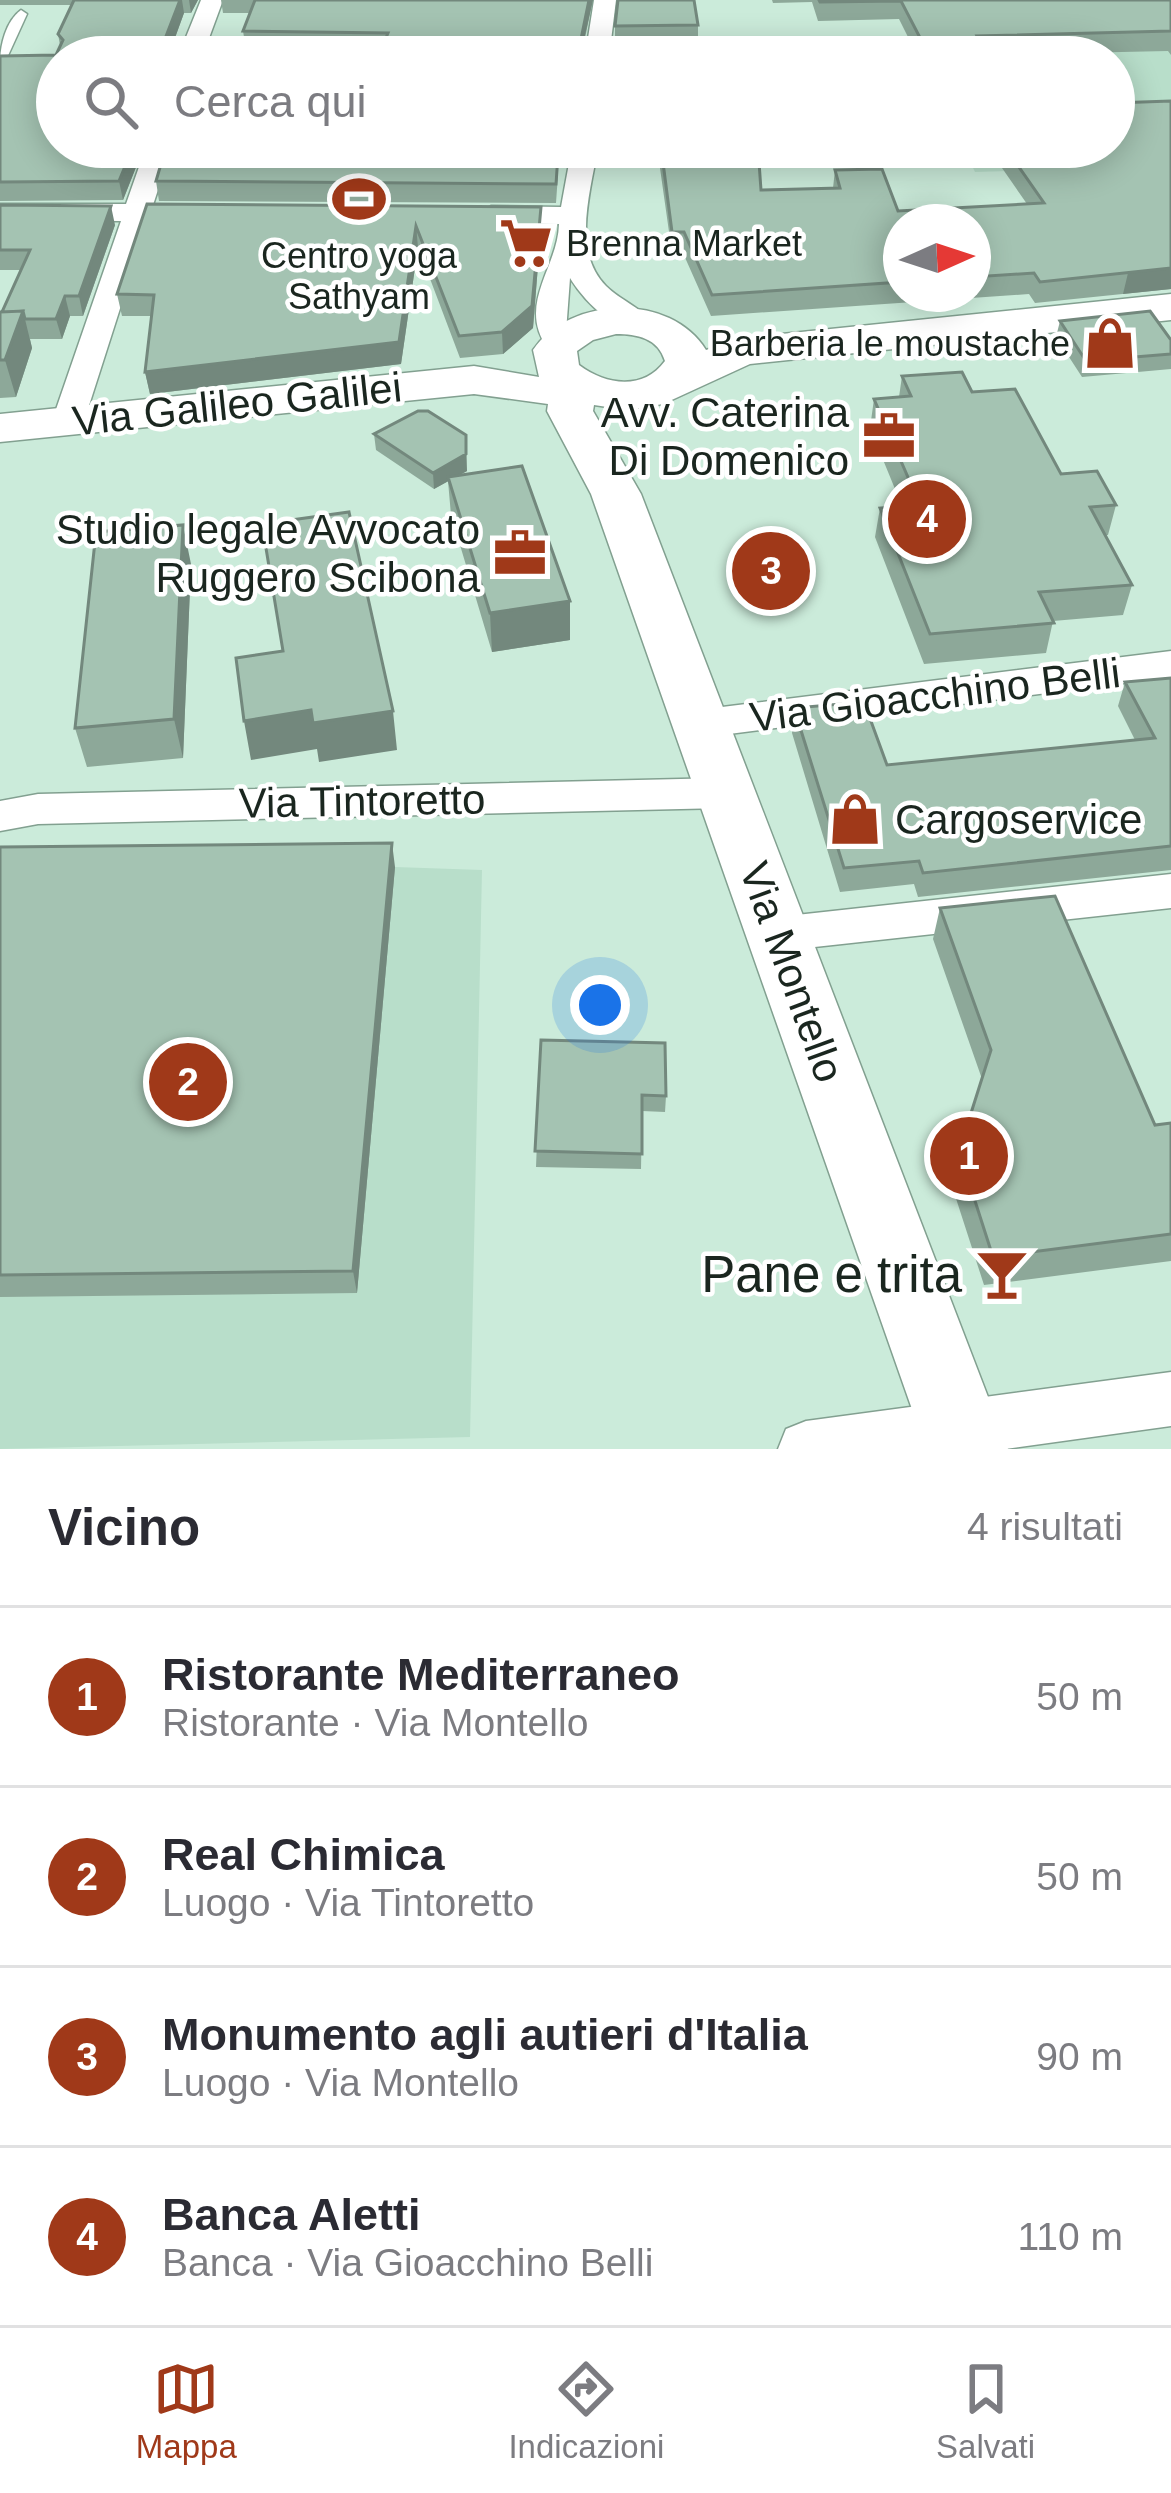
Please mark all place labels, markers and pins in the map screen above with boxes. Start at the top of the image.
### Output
sports icon: Centro yoga Sathyam [330,170,388,228]
supermarket icon: Brenna Market [497,214,555,272]
place label: Brenna Market [566,223,802,264]
place label: Centro yoga Sathyam [261,235,458,317]
shop icon: Barberia le moustache [1081,314,1139,372]
place label: Barberia le moustache [710,323,1070,364]
place label: Avv. Caterina Di Domenico [601,389,850,484]
office icon: Avv. Caterina Di Domenico [860,407,918,465]
pin: 4 [888,474,966,564]
place label: Studio legale Avvocato Ruggero Scibona [56,506,481,601]
office icon: Studio legale Avvocato Ruggero Scibona [491,524,549,582]
pin: 3 [732,526,810,616]
shop icon: Cargoservice [826,790,884,848]
place label: Cargoservice [895,796,1142,843]
pin: 2 [149,1037,227,1127]
pin: 1 [930,1111,1008,1201]
bar icon: Pane e trita [973,1245,1031,1303]
place label: Pane e trita [701,1246,963,1303]

